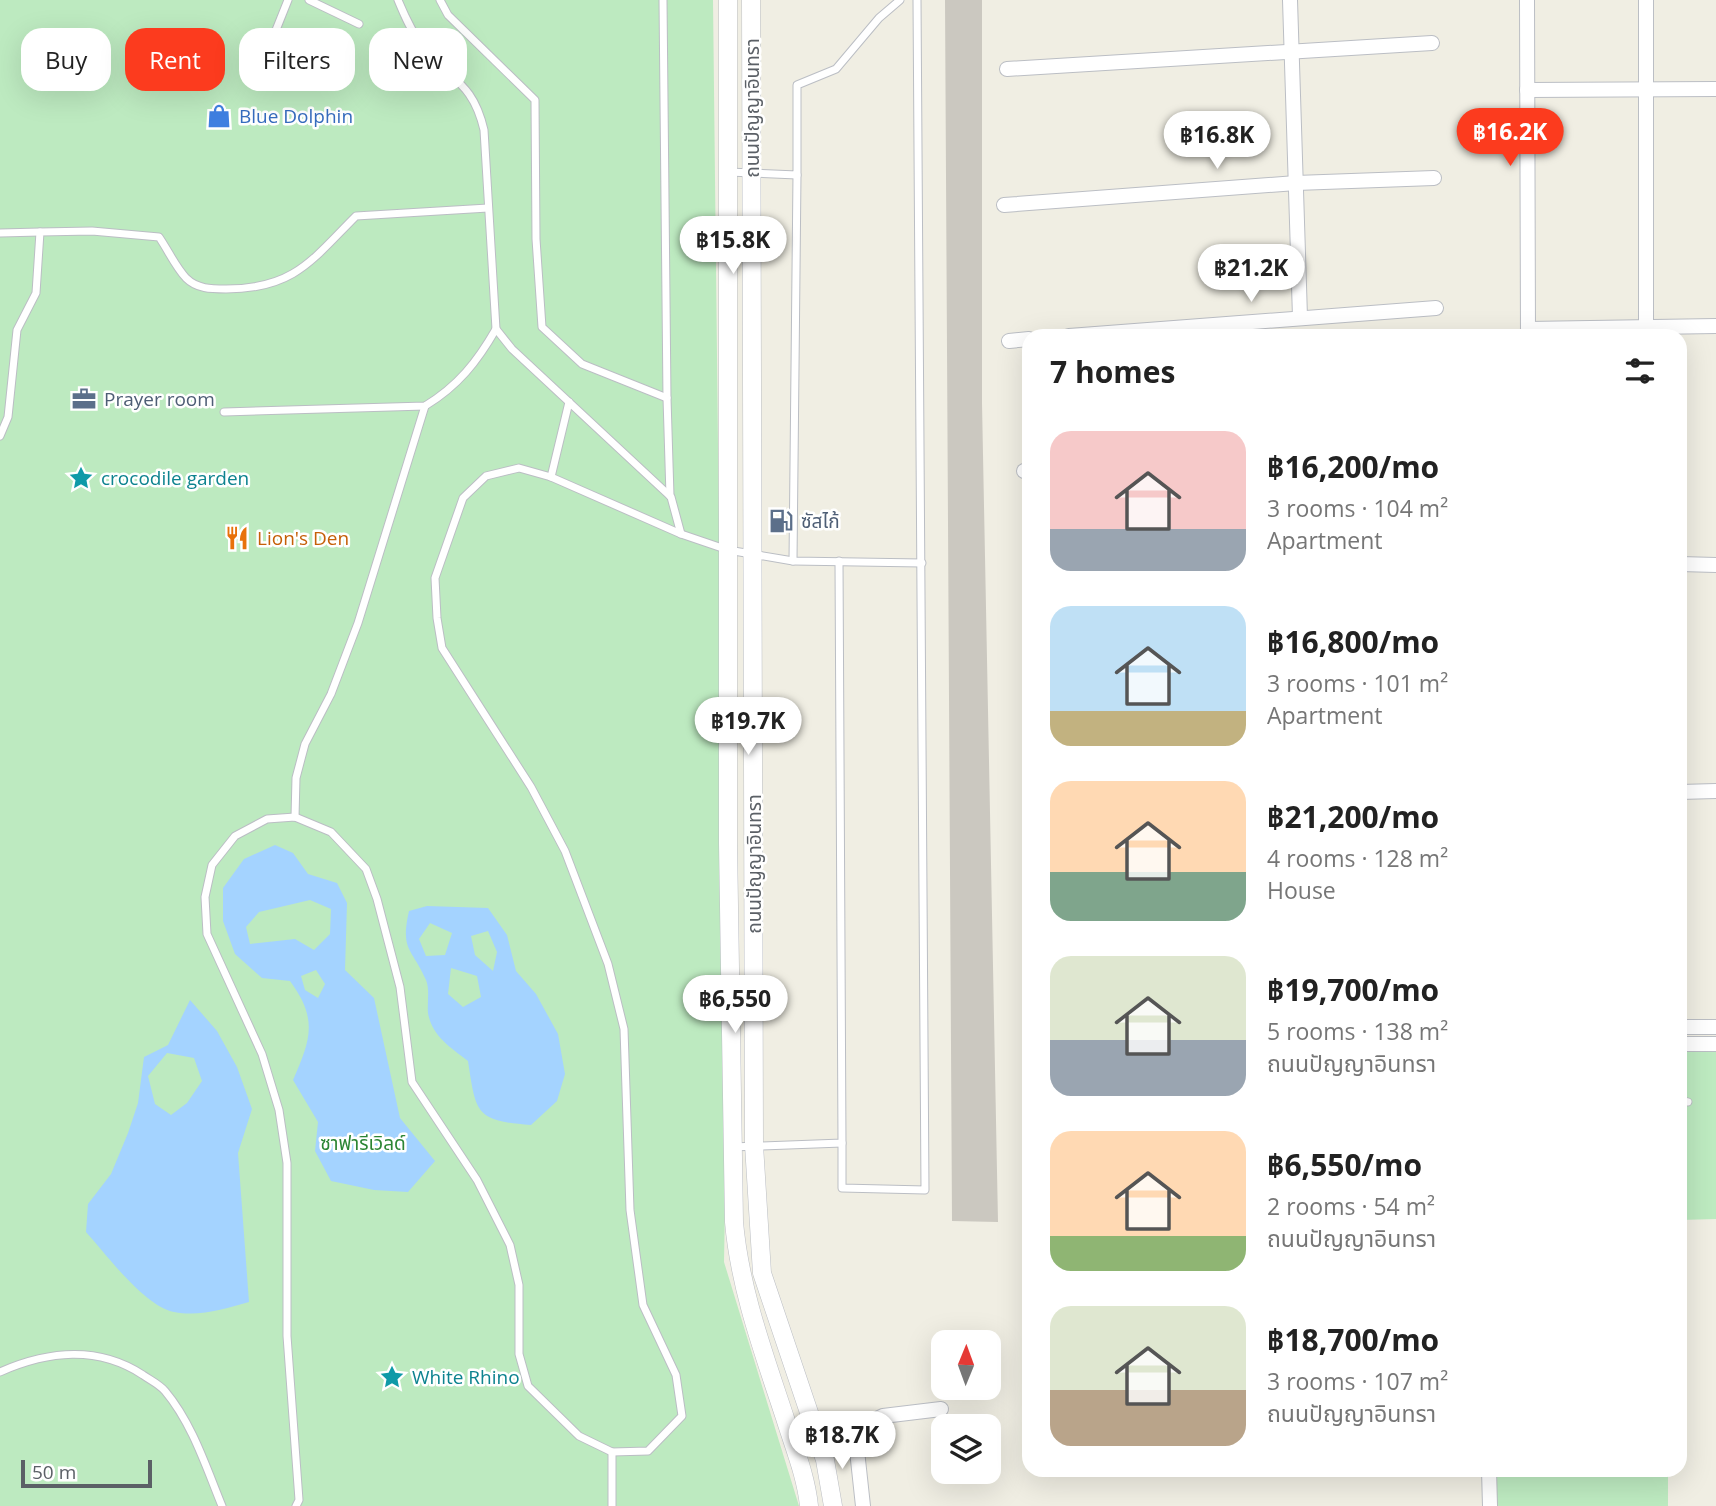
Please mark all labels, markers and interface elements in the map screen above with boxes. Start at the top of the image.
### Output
chip: Buy [21,28,111,91]
chip: Rent [125,28,225,91]
chip: Filters [239,28,355,91]
chip: New [369,28,467,91]
street label: ถนนปัญญาอินทรา [739,38,765,178]
shop icon: Blue Dolphin [205,102,233,130]
place label: Blue Dolphin [239,103,353,129]
pin: ฿16.2K [1453,108,1567,168]
pin: ฿16.8K [1160,111,1274,171]
text: ฿16.2K [1473,115,1547,147]
text: ฿16.8K [1180,118,1254,150]
pin: ฿15.8K [676,216,790,276]
text: ฿15.8K [696,223,770,255]
pin: ฿21.2K [1194,244,1308,304]
text: ฿21.2K [1214,251,1288,283]
text: 7 homes [1050,351,1175,392]
icon: filters [1621,352,1659,390]
office icon: Prayer room [70,385,98,413]
place label: Prayer room [104,386,215,412]
text: ฿16,200/mo [1267,446,1439,487]
icon: home [1106,459,1190,543]
place icon: crocodile garden [67,464,95,492]
place label: crocodile garden [101,465,249,491]
text: 3 rooms · 104 m² [1267,492,1448,524]
fuel station icon: ซัสไก้ [767,507,795,535]
place label: ซัสไก้ [801,508,840,534]
restaurant icon: Lion's Den [223,524,251,552]
text: Apartment [1267,524,1383,556]
place label: Lion's Den [257,525,349,551]
text: ฿16,800/mo [1267,621,1439,662]
icon: home [1106,634,1190,718]
text: 3 rooms · 101 m² [1267,667,1448,699]
pin: ฿19.7K [691,698,805,757]
text: Apartment [1267,699,1383,731]
text: ฿19.7K [711,704,785,736]
street label: ถนนปัญญาอินทรา [741,794,767,934]
text: ฿21,200/mo [1267,796,1439,837]
icon: home [1106,809,1190,893]
text: 4 rooms · 128 m² [1267,842,1448,874]
text: House [1267,874,1336,906]
text: ฿19,700/mo [1267,969,1439,1010]
pin: ฿6,550 [678,976,792,1035]
text: ฿6,550 [699,982,771,1014]
icon: home [1106,984,1190,1068]
text: 5 rooms · 138 m² [1267,1015,1448,1047]
text: ถนนปัญญาอินทรา [1267,1047,1436,1079]
park label: ซาฟารีเวิลด์ [320,1130,406,1156]
text: ฿6,550/mo [1267,1144,1422,1185]
icon: home [1106,1159,1190,1243]
text: 2 rooms · 54 m² [1267,1190,1435,1222]
text: ถนนปัญญาอินทรา [1267,1222,1436,1254]
text: ฿18,700/mo [1267,1319,1439,1360]
north arrow [931,1330,1001,1400]
map controls [931,1330,1001,1484]
icon: home [1106,1334,1190,1418]
place icon: White Rhino [378,1363,406,1391]
place label: White Rhino [412,1364,520,1390]
text: 3 rooms · 107 m² [1267,1365,1448,1397]
text: ถนนปัญญาอินทรา [1267,1397,1436,1429]
pin: ฿18.7K [785,1412,899,1471]
button: layers [931,1414,1001,1484]
text: ฿18.7K [805,1418,879,1450]
scale bar [21,1457,152,1489]
text: 50 m [32,1459,76,1485]

